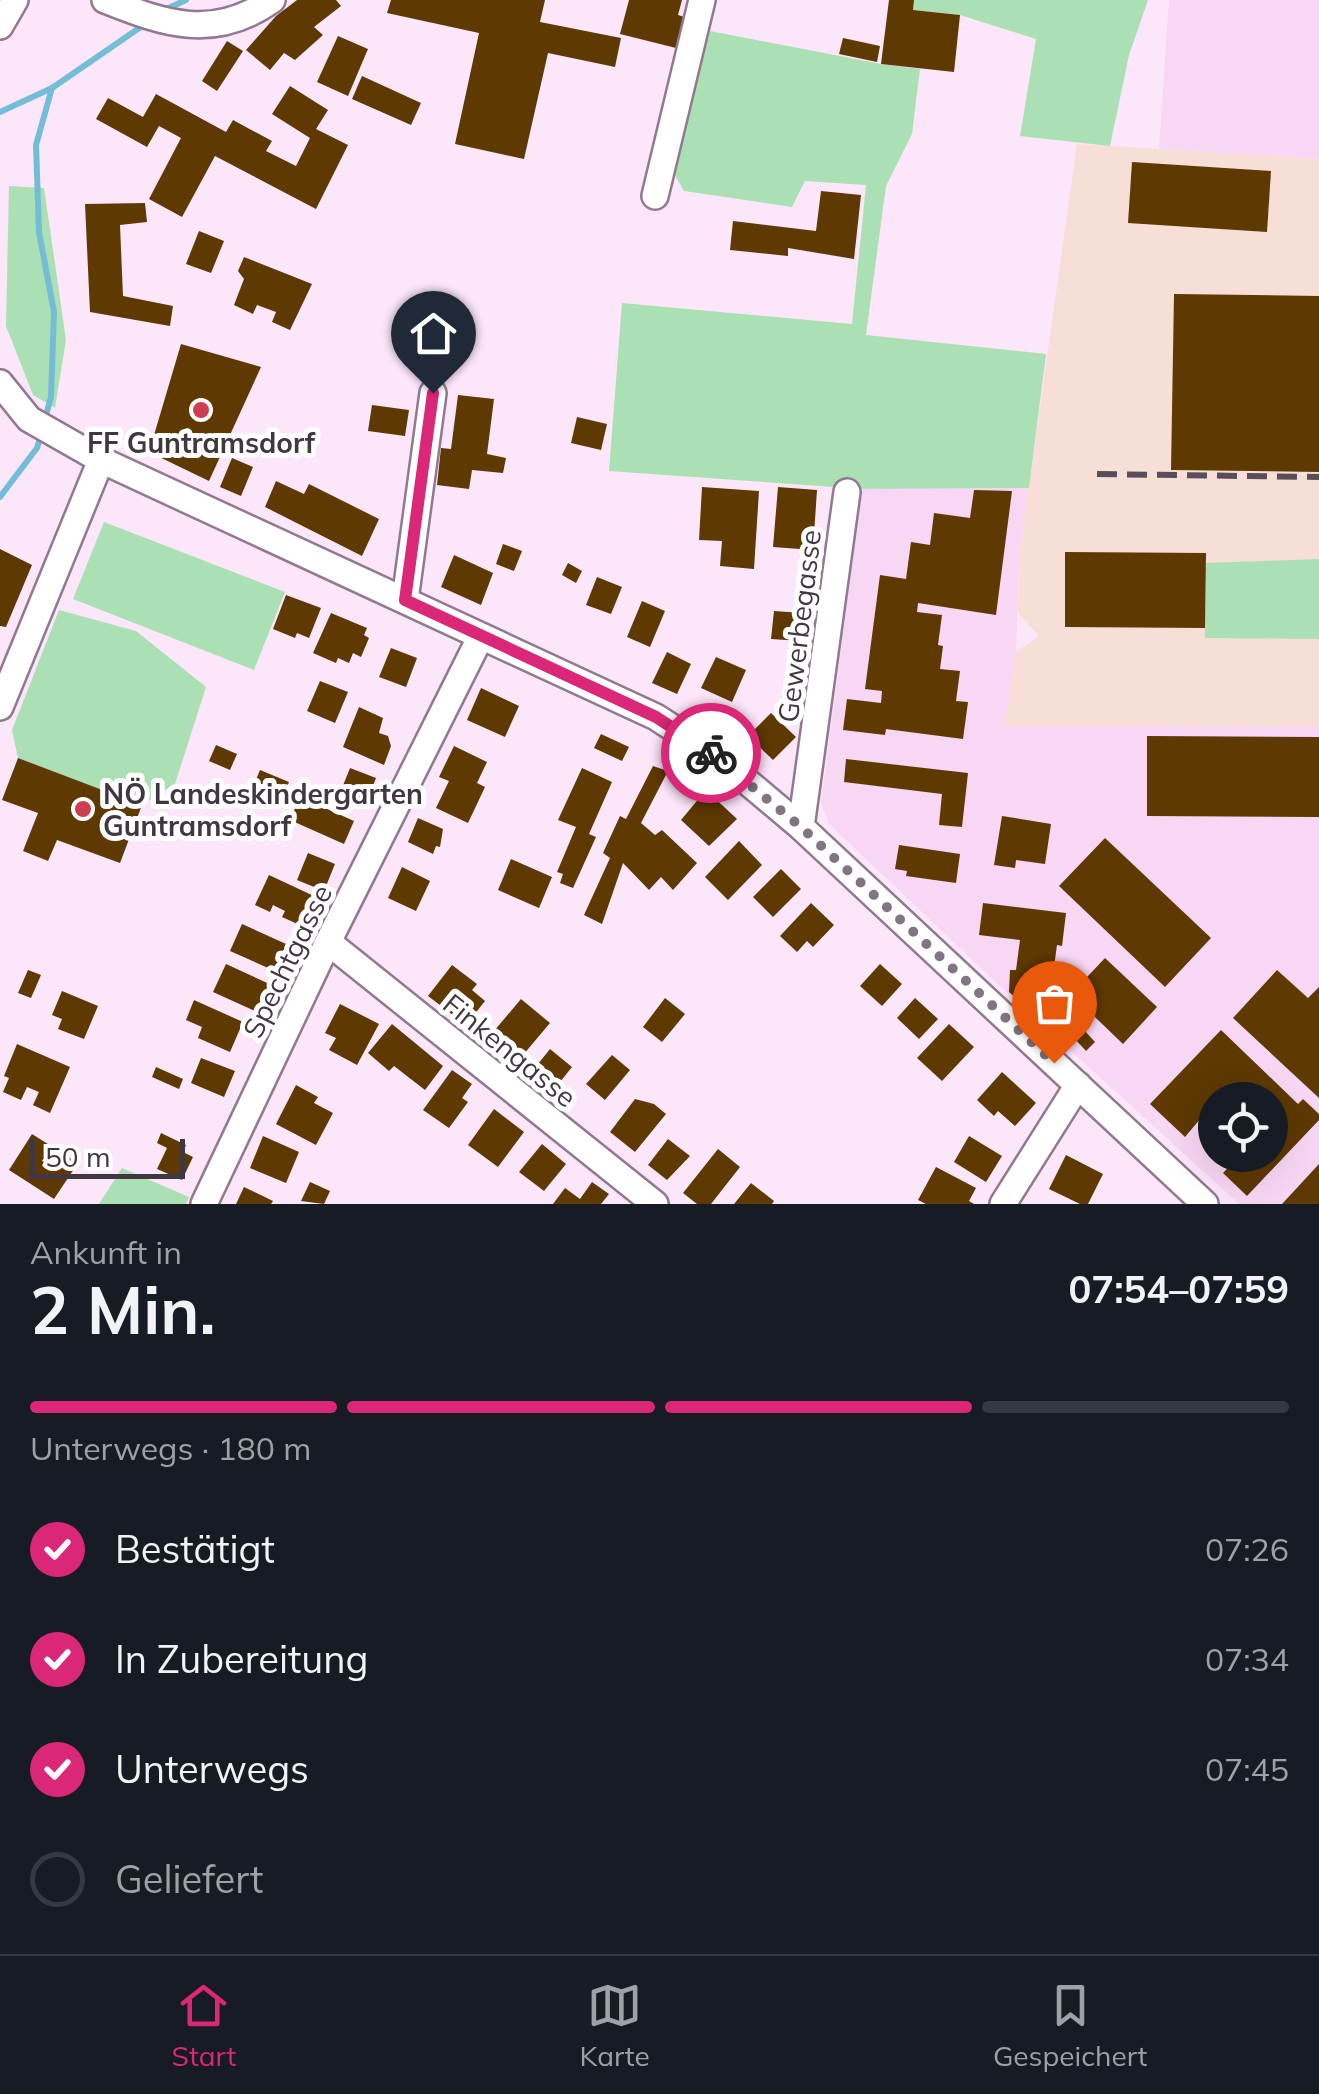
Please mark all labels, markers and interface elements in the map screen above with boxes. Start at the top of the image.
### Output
pin [391,291,476,394]
icon: home [406,306,461,361]
marker: FF Guntramsdorf [190,399,212,421]
place label: FF Guntramsdorf [87,425,316,460]
street label: Gewerbegasse [770,528,828,724]
courier [661,703,761,803]
icon: bike [684,726,739,781]
place label: NÖ Landeskindergarten Guntramsdorf [103,776,423,843]
marker: NÖ Landeskindergarten Guntramsdorf [72,798,94,820]
street label: Spechtgasse [235,879,339,1043]
pin [1012,961,1097,1064]
icon: bag [1027,976,1082,1031]
street label: Finkengasse [436,986,584,1114]
map controls [1198,1082,1288,1172]
button: locate [1198,1082,1288,1172]
scale bar [30,1134,185,1178]
text: 50 m [45,1139,111,1174]
text: Ankunft in [30,1232,182,1272]
text: 07:54–07:59 [1069,1265,1289,1313]
text: 2 Min. [30,1269,216,1350]
text: Unterwegs · 180 m [30,1428,311,1468]
icon: check [30,1522,85,1577]
text: Bestätigt [115,1525,275,1573]
text: 07:26 [1205,1529,1289,1569]
icon: check [30,1632,85,1687]
text: In Zubereitung [115,1635,368,1683]
text: 07:34 [1205,1639,1289,1679]
icon: check [30,1742,85,1797]
text: Unterwegs [115,1745,309,1793]
text: 07:45 [1205,1749,1289,1789]
text: Geliefert [115,1855,263,1903]
tab: Start [172,1978,236,2073]
tab: Karte [579,1978,650,2073]
tab: Gespeichert [993,1978,1147,2073]

